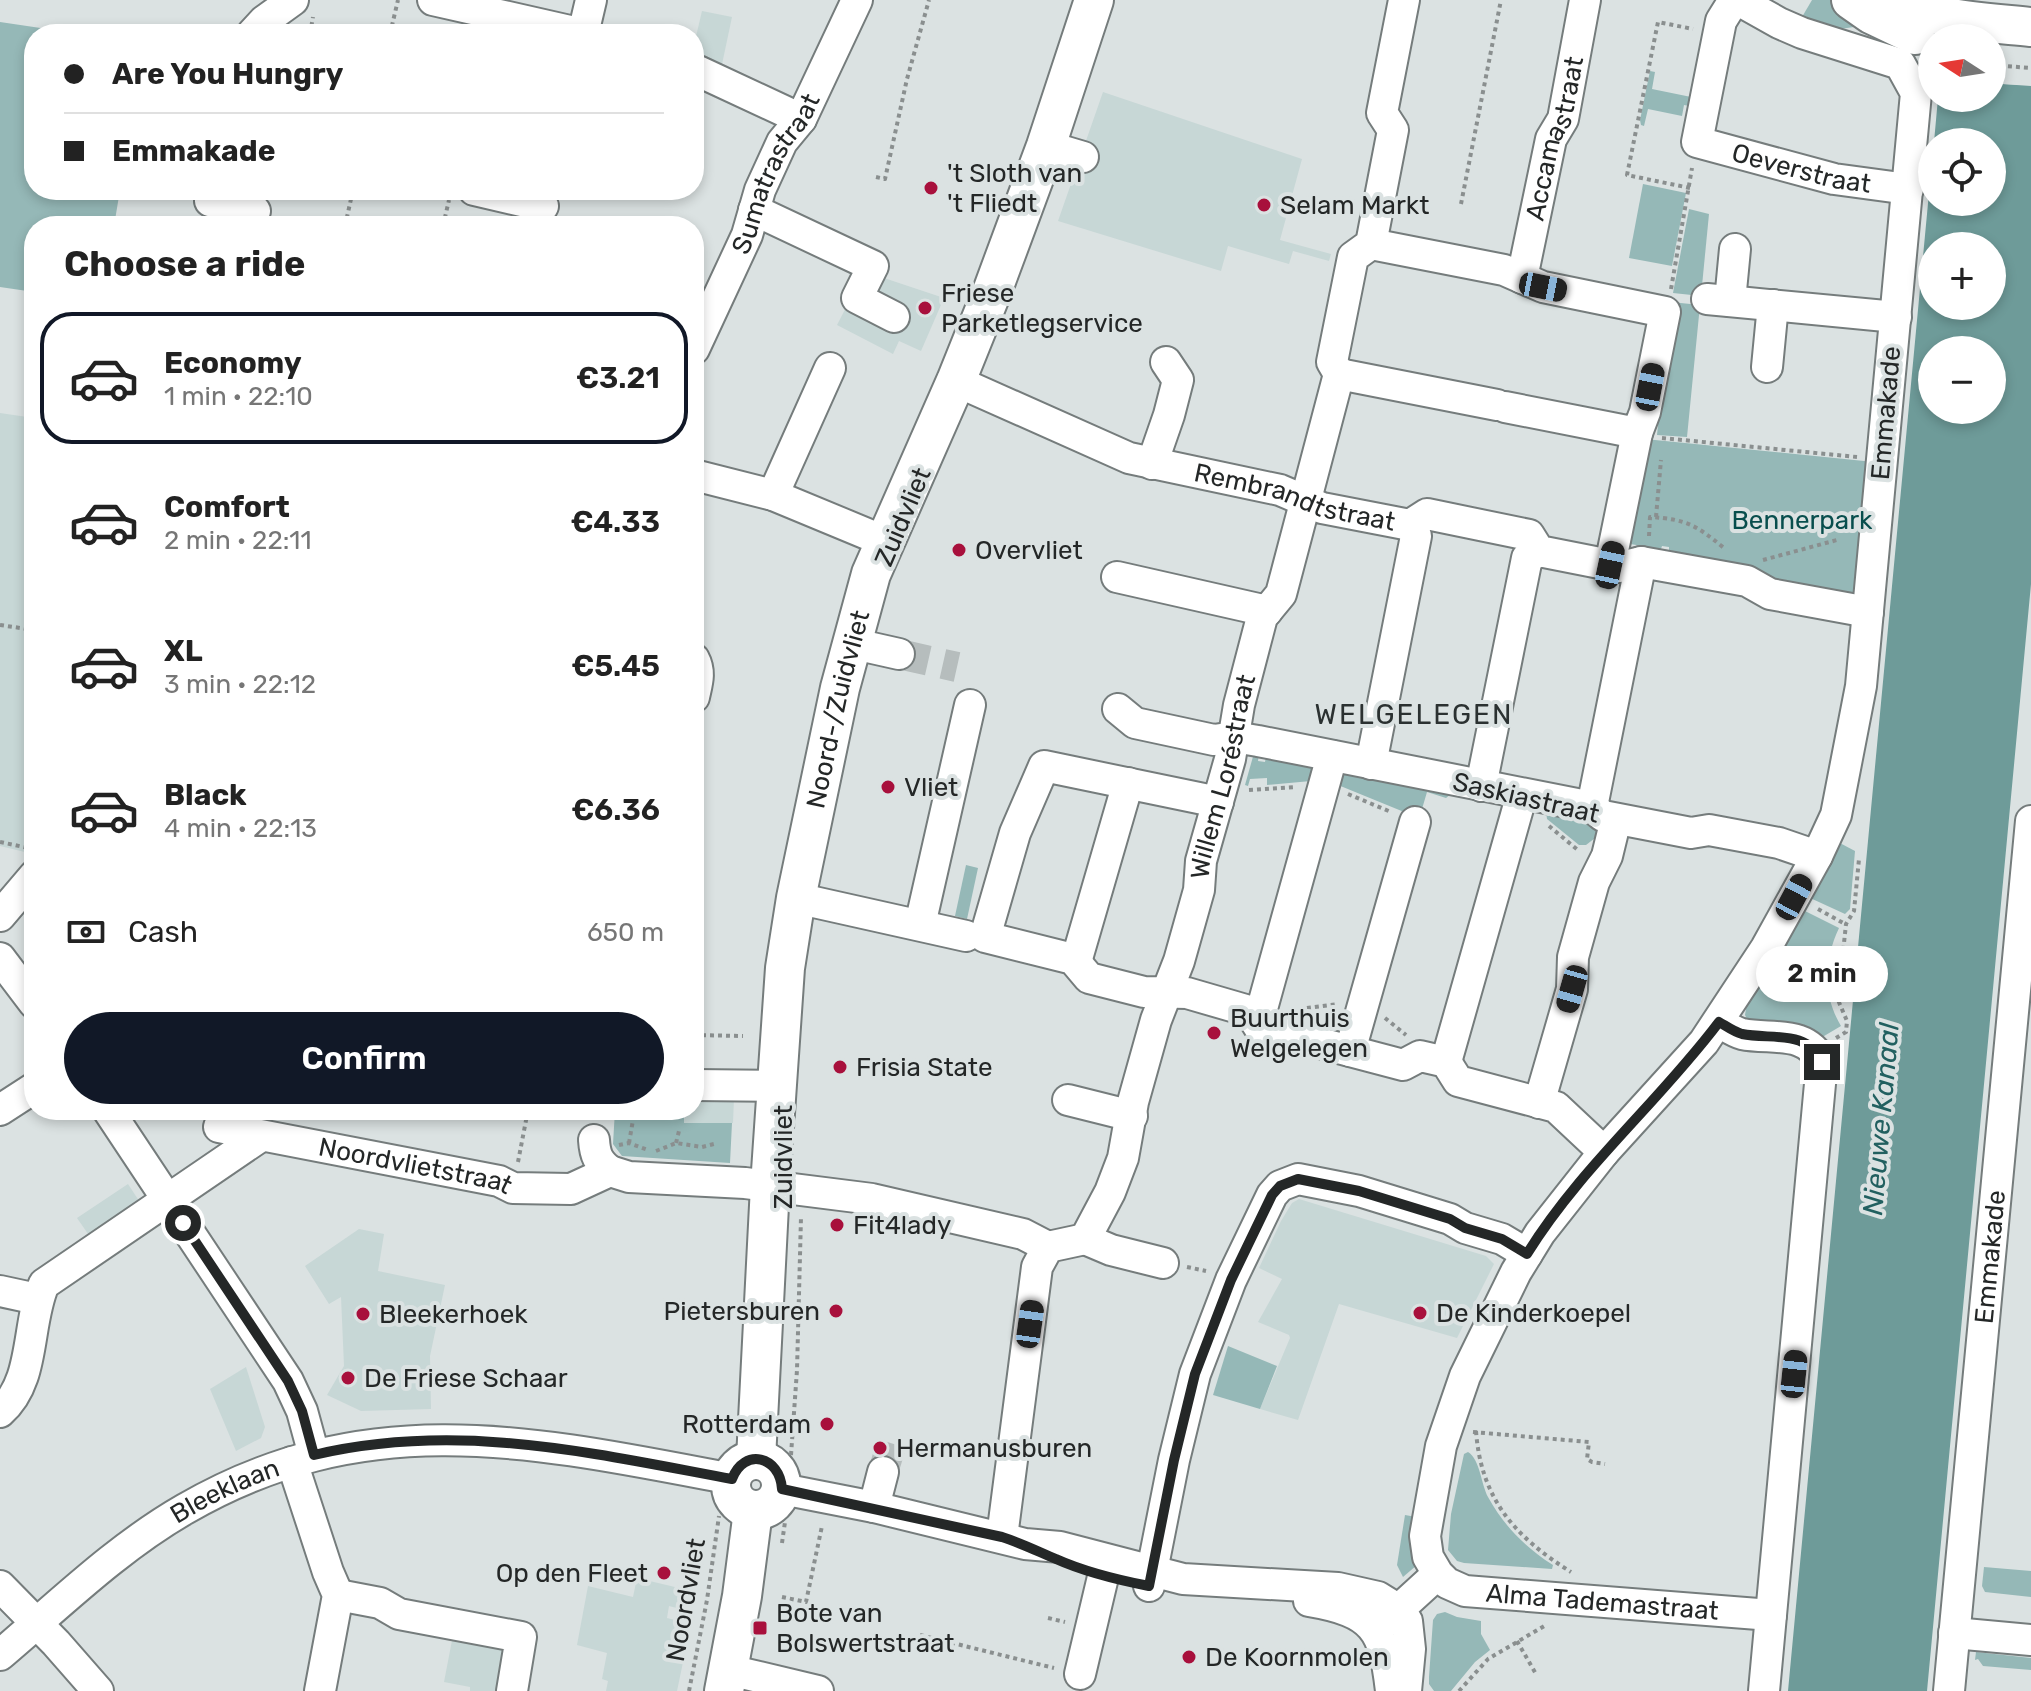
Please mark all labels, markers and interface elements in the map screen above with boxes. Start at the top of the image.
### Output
north arrow [1918,24,2006,112]
map controls [1918,24,2006,424]
street label: Accamastraat [1519,54,1590,223]
text: Are You Hungry [112,56,344,92]
street label: Sumatrastraat [725,88,826,259]
button: locate [1918,128,2006,216]
text: Emmakade [112,133,276,169]
street label: Oeverstraat [1729,137,1873,199]
place label: 't Sloth van 't Fliedt [947,158,1082,219]
marker: 't Sloth van 't Fliedt [922,179,940,197]
place label: Selam Markt [1280,190,1429,221]
marker: Selam Markt [1255,196,1273,214]
button: + [1918,232,2006,320]
text: Choose a ride [64,242,305,285]
car [1517,271,1569,303]
place label: Friese Parketlegservice [941,278,1143,339]
marker: Friese Parketlegservice [916,299,934,317]
button: − [1918,336,2006,424]
icon: car [68,342,140,414]
text: Economy [164,345,302,381]
street label: Emmakade [1865,345,1907,481]
text: €3.21 [576,360,660,396]
car [1634,361,1666,413]
text: 1 min · 22:10 [164,381,313,412]
street label: Rembrandtstraat [1191,457,1398,537]
street label: Zuidvliet [868,463,938,571]
icon: car [68,486,140,558]
text: Comfort [164,489,290,525]
text: €4.33 [570,504,660,540]
park label: Bennerpark [1731,505,1873,536]
text: 2 min · 22:11 [164,525,312,556]
place label: Overvliet [975,535,1083,566]
car [1593,539,1627,591]
marker: Overvliet [950,541,968,559]
street label: Noord-/Zuidvliet [800,607,876,811]
icon: car [68,630,140,702]
text: XL [164,633,203,669]
text: €5.45 [571,648,660,684]
text: 3 min · 22:12 [164,669,316,700]
street label: Willem Loréstraat [1184,671,1262,879]
district label: WELGELEGEN [1315,698,1513,731]
street label: Saskiastraat [1450,766,1602,830]
place label: Vliet [904,772,958,803]
icon: car [68,774,140,846]
text: Black [164,777,247,813]
marker: Vliet [879,778,897,796]
text: €6.36 [571,792,660,828]
text: 4 min · 22:13 [164,813,317,844]
car [1772,870,1816,924]
icon: cash [64,910,108,954]
text: Cash [128,914,198,950]
text: 650 m [587,917,664,948]
callout: 2 min [1756,946,1888,1002]
text: 2 min [1787,958,1857,989]
car [1554,963,1590,1015]
place label: Buurthuis Welgelegen [1230,1003,1368,1064]
button: Confirm [64,1012,664,1104]
water label: Nieuwe Kanaal [1856,1020,1906,1217]
marker: Buurthuis Welgelegen [1205,1024,1223,1042]
route end [1804,1044,1840,1080]
place label: Frisia State [856,1052,993,1083]
marker: Frisia State [831,1058,849,1076]
street label: Zuidvliet [768,1105,799,1209]
street label: Noordvlietstraat [316,1131,518,1201]
street label: Emmakade [1968,1189,2012,1325]
route start [165,1205,201,1241]
place label: Fit4lady [853,1210,951,1241]
marker: Fit4lady [828,1216,846,1234]
place label: Pietersburen [664,1296,820,1327]
place label: De Kinderkoepel [1436,1298,1631,1329]
place label: Bleekerhoek [379,1299,528,1330]
car [1015,1299,1045,1349]
marker: Pietersburen [827,1302,845,1320]
marker: De Kinderkoepel [1411,1304,1429,1322]
marker: Bleekerhoek [354,1305,372,1323]
car [1780,1349,1808,1399]
place label: De Friese Schaar [364,1363,568,1394]
marker: De Friese Schaar [339,1369,357,1387]
place label: Rotterdam [682,1409,811,1440]
marker: Rotterdam [818,1415,836,1433]
place label: Hermanusburen [896,1433,1092,1464]
marker: Hermanusburen [871,1439,889,1457]
street label: Bleeklaan [165,1452,283,1530]
street label: Noordvliet [660,1536,712,1664]
place label: Op den Fleet [496,1558,648,1589]
marker: Op den Fleet [655,1564,673,1582]
street label: Alma Tademastraat [1485,1577,1720,1626]
place label: Bote van Bolswertstraat [776,1598,954,1659]
marker: Bote van Bolswertstraat [751,1619,769,1637]
place label: De Koornmolen [1205,1642,1389,1673]
marker: De Koornmolen [1180,1648,1198,1666]

